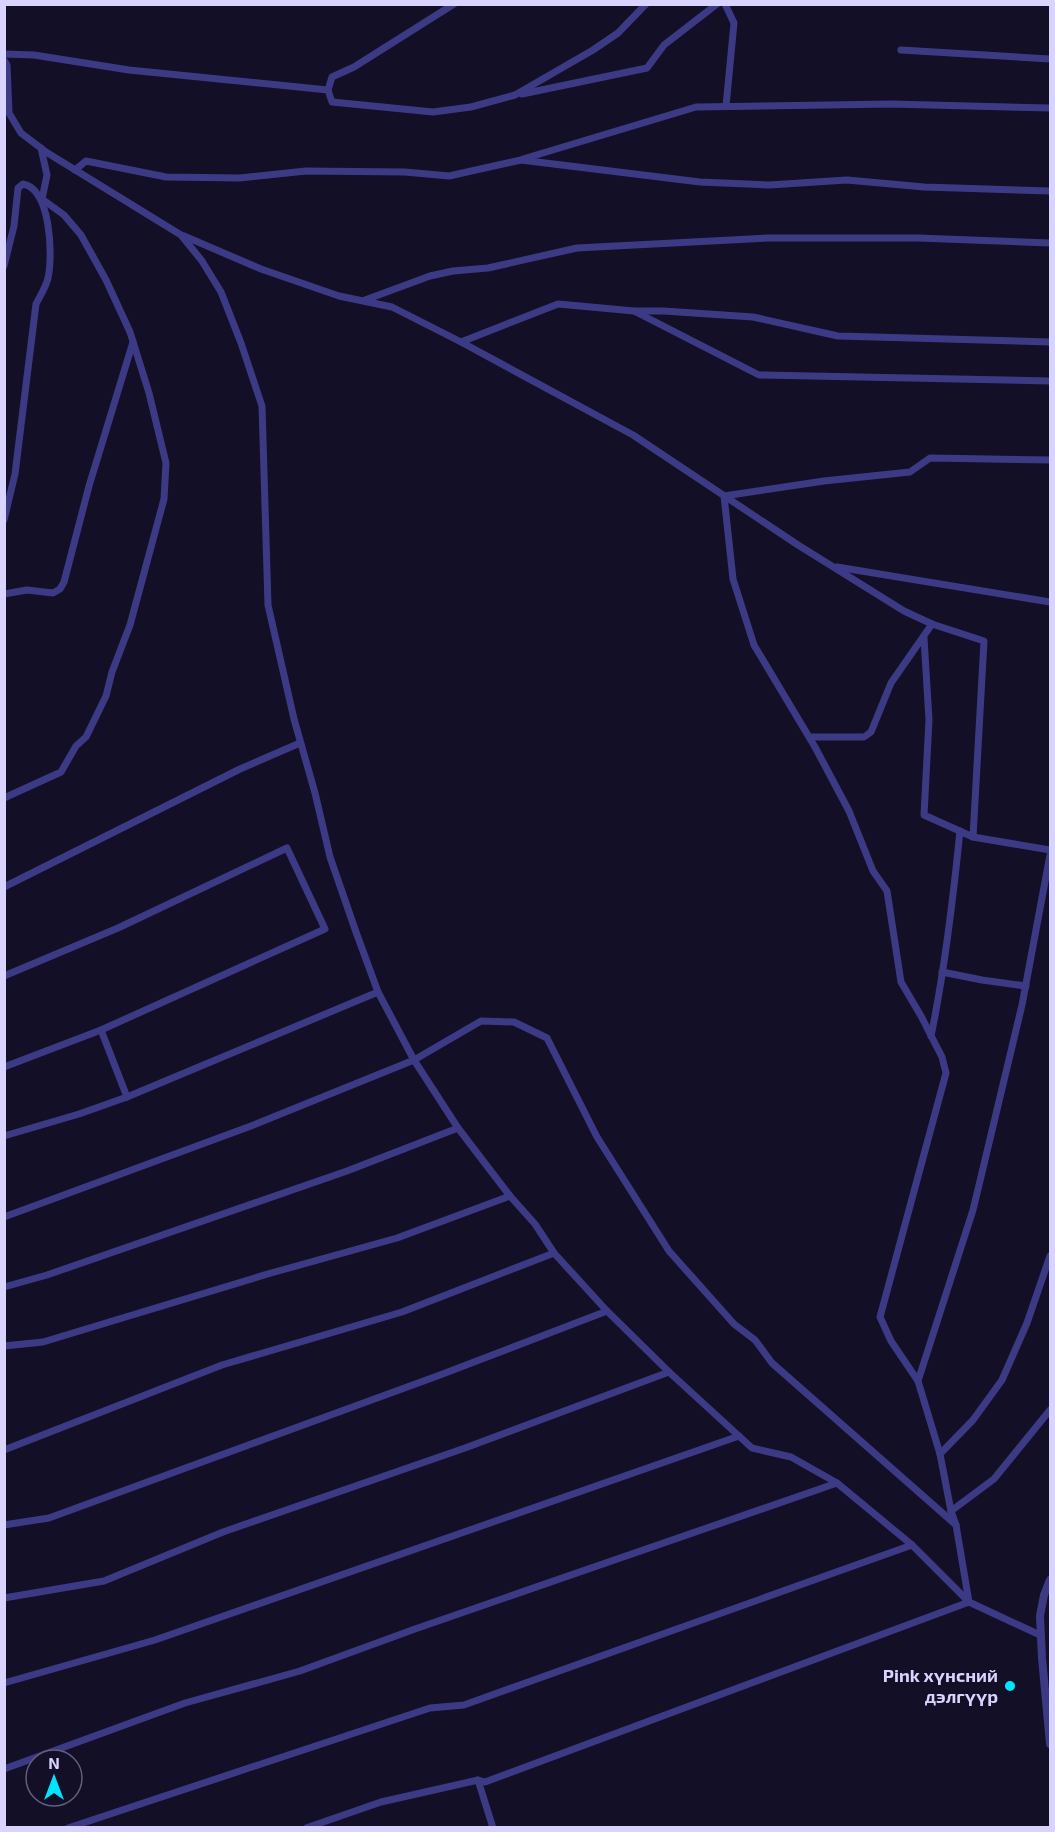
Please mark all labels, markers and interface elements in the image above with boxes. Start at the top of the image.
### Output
place label: Pink хүнсний дэлгүүр [883,1664,998,1707]
marker: Pink хүнсний дэлгүүр [1003,1679,1017,1693]
north arrow [24,1748,84,1808]
text: N [48,1753,60,1772]

